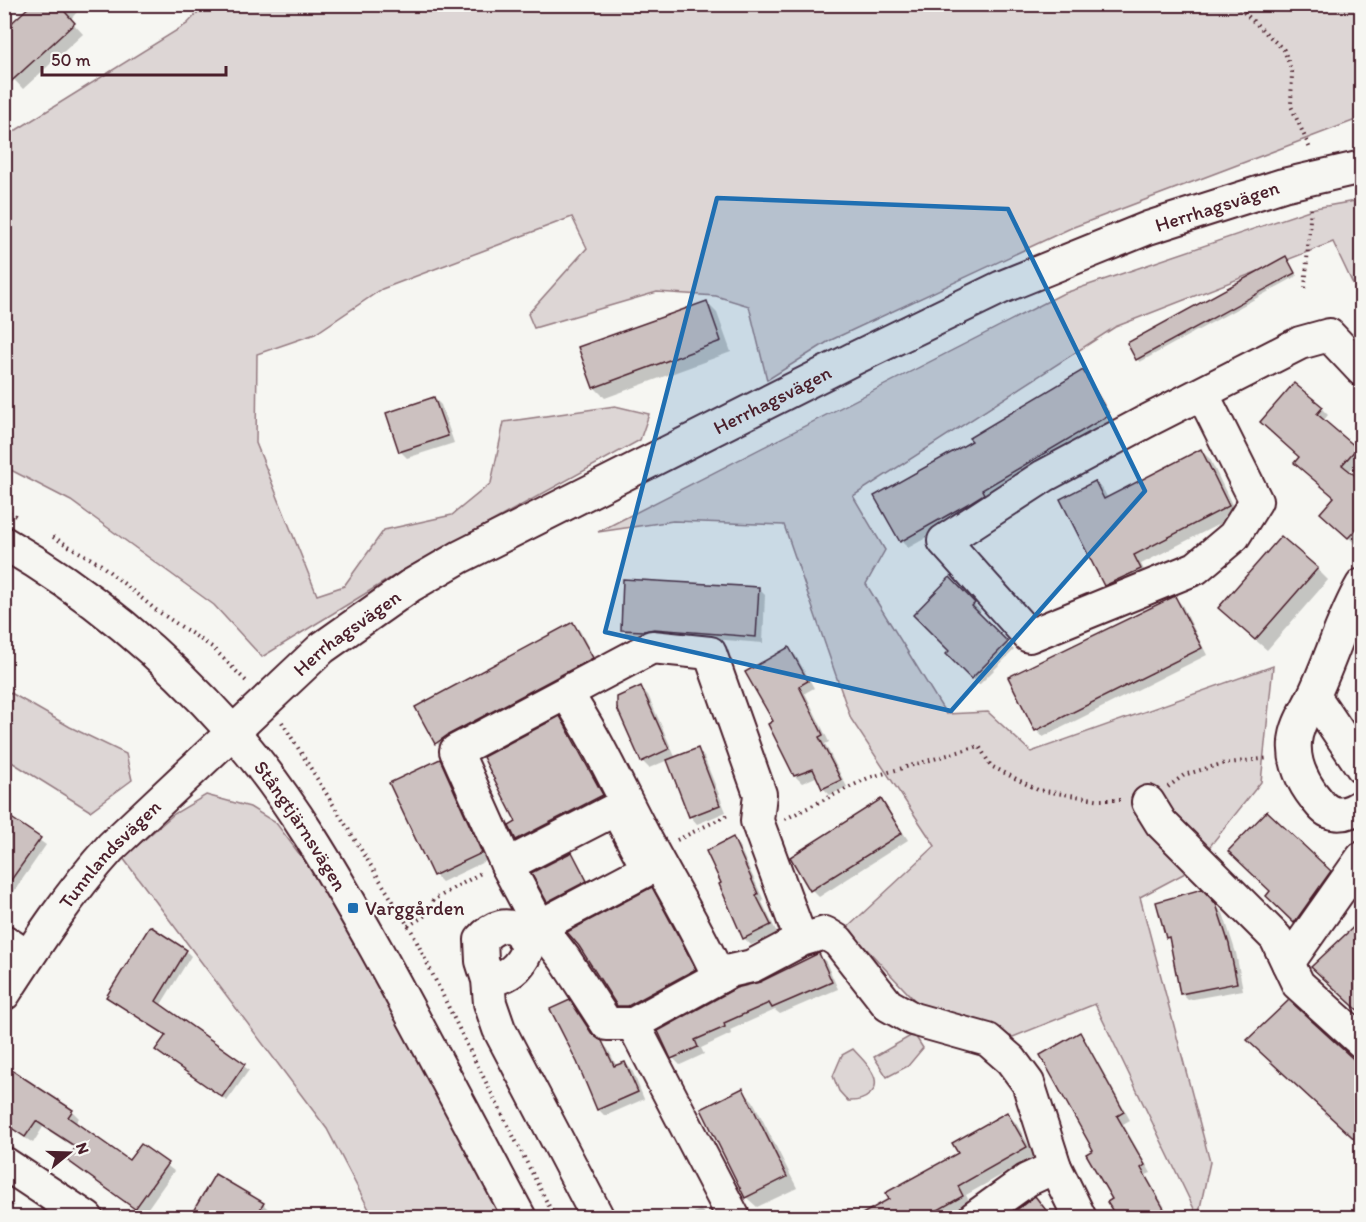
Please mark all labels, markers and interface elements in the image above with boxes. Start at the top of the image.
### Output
scale bar [42,39,226,77]
text: 50 m [51,49,91,71]
street label: Herrhagsvägen [1152,175,1282,237]
street label: Herrhagsvägen [709,360,835,439]
street label: Herrhagsvägen [288,584,405,681]
street label: Stångtjärnsvägen [249,756,353,896]
street label: Tunnlandsvägen [54,794,166,913]
place label: Varggården [365,896,465,920]
marker: Varggården [346,901,360,915]
north arrow [39,1123,99,1183]
text: N [72,1140,93,1156]

